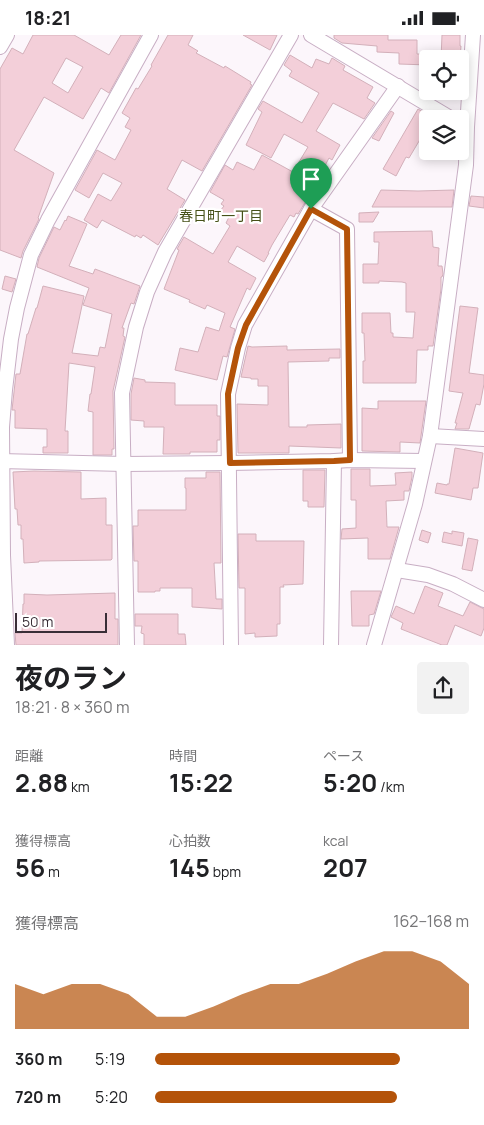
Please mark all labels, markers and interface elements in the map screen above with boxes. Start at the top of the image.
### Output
text: 18:21 [25,5,71,31]
map controls [419,50,469,160]
button: locate [419,50,469,100]
button: layers [419,110,469,160]
pin [290,158,332,209]
icon: arrive [297,165,325,193]
district label: 春日町一丁目 [179,206,263,225]
scale bar [15,610,108,633]
text: 50 m [22,612,53,631]
text: 夜のラン [15,658,127,696]
button: share [417,662,469,714]
text: 18:21 · 8 × 360 m [15,696,130,718]
text: 距離 [15,746,43,765]
text: 時間 [169,746,197,765]
text: ペース [323,746,364,765]
text: 2.88 [15,765,68,800]
text: 15:22 [169,765,233,800]
text: 5:20 [323,765,378,800]
text: km [68,777,90,796]
text: /km [378,777,405,796]
text: 獲得標高 [15,831,71,850]
text: 心拍数 [169,831,211,850]
text: kcal [323,831,349,850]
text: 56 [15,850,45,885]
text: 145 [169,850,210,885]
text: 207 [323,850,368,885]
text: m [45,862,60,881]
text: bpm [210,862,241,881]
text: 162–168 m [393,910,469,932]
text: 獲得標高 [15,912,79,934]
text: 360 m [15,1048,62,1070]
text: 5:19 [95,1048,125,1070]
text: 720 m [15,1086,61,1108]
text: 5:20 [95,1086,128,1108]

